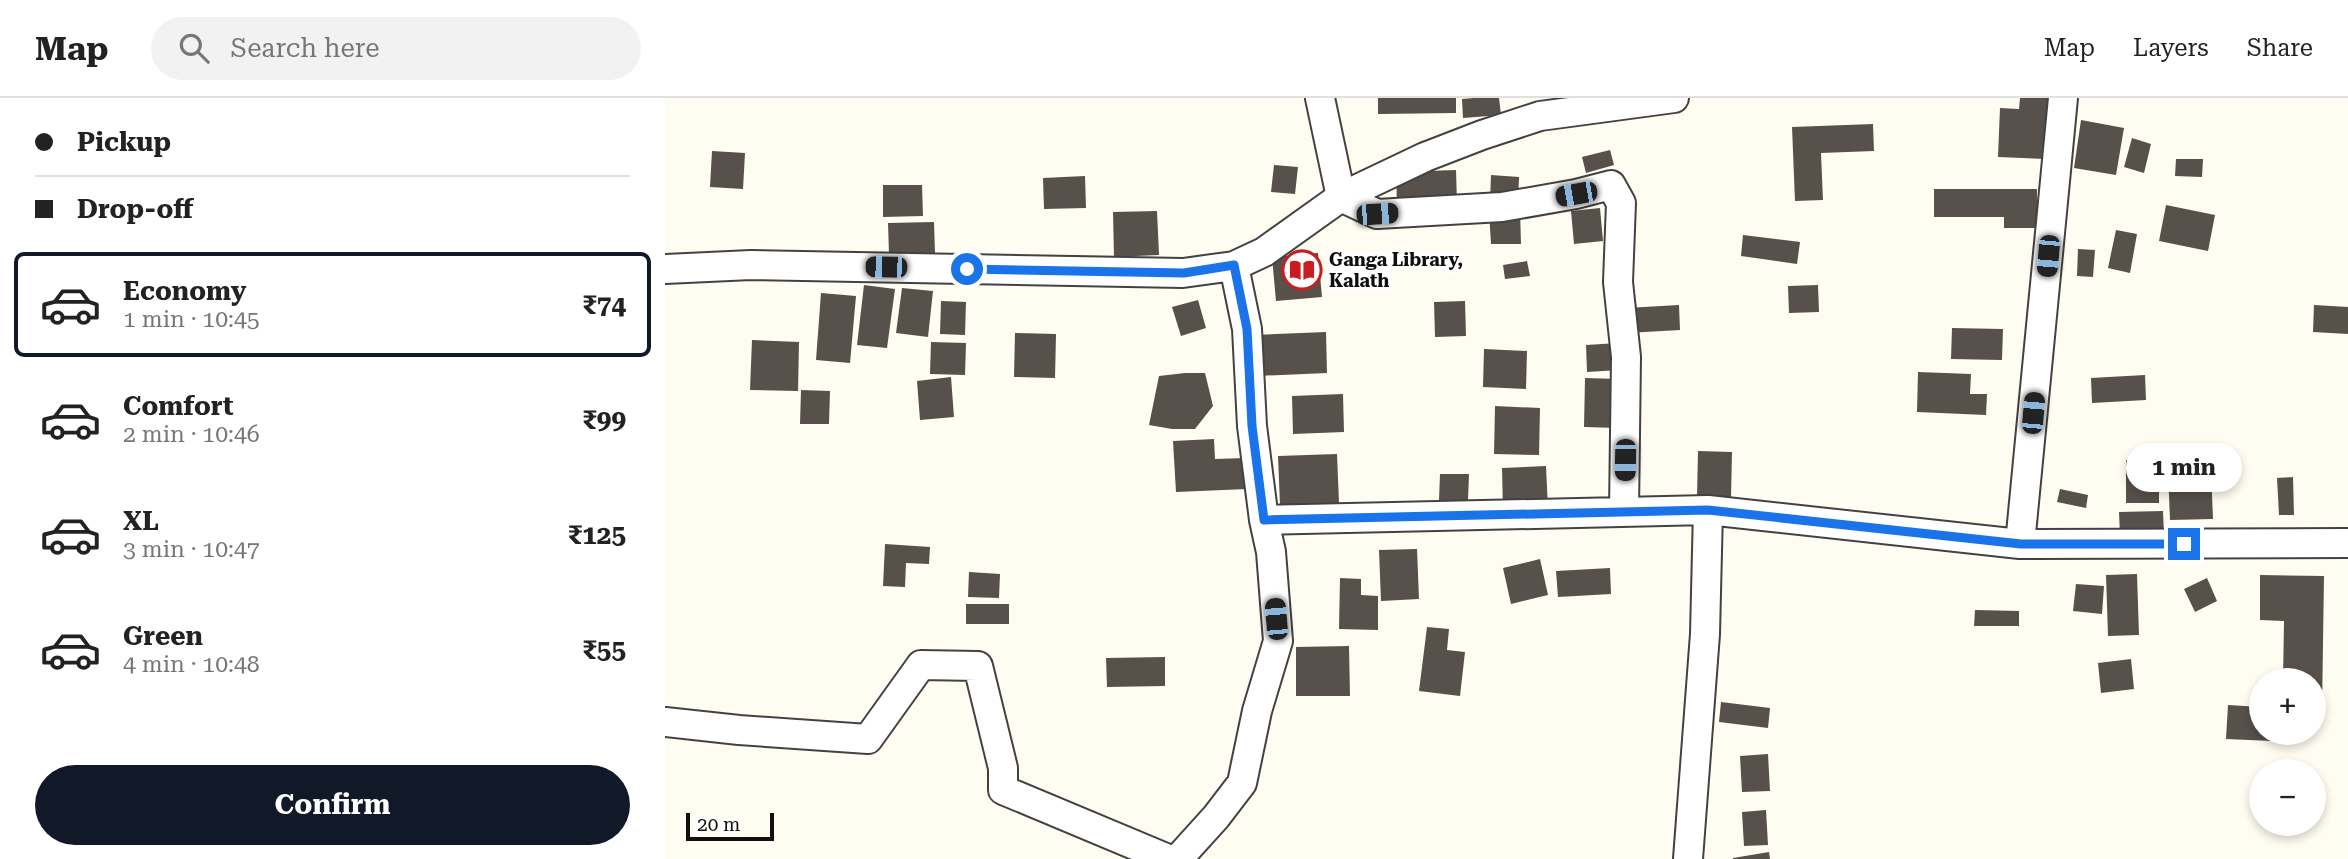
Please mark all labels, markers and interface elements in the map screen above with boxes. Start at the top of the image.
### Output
search box [151,17,641,80]
text: Map [35,29,109,68]
icon: search [175,29,213,67]
text: Search here [231,33,380,63]
text: Map [2044,34,2095,62]
text: Layers [2133,34,2209,62]
text: Share [2247,34,2313,62]
text: Pickup [77,127,171,157]
car [1554,180,1599,208]
text: Drop-off [77,194,193,224]
car [1356,202,1399,226]
car [2036,234,2061,278]
library icon: Ganga Library, Kalath [1281,249,1323,291]
place label: Ganga Library, Kalath [1329,249,1463,291]
route start [951,253,983,285]
car [865,256,908,278]
icon: car [39,273,102,336]
text: Economy [123,276,246,306]
text: ₹74 [582,290,626,320]
text: 1 min · 10:45 [123,306,260,333]
icon: car [39,388,102,451]
text: Comfort [123,391,233,421]
car [2021,391,2046,435]
text: ₹99 [582,405,626,435]
text: 2 min · 10:46 [123,421,260,448]
car [1615,439,1636,481]
callout: 1 min [2126,442,2242,492]
text: 1 min [2152,454,2216,481]
icon: car [39,503,102,566]
text: XL [123,506,159,536]
text: ₹125 [568,520,626,550]
route end [2168,528,2200,560]
text: 3 min · 10:47 [123,536,260,563]
car [1264,597,1289,641]
icon: car [39,618,102,681]
text: Green [123,621,203,651]
text: ₹55 [582,635,626,665]
text: 4 min · 10:48 [123,651,260,678]
map controls [2249,668,2326,836]
button: + [2249,668,2326,745]
button: − [2249,759,2326,836]
button: Confirm [35,765,630,845]
scale bar [686,810,773,842]
text: 20 m [697,813,740,836]

